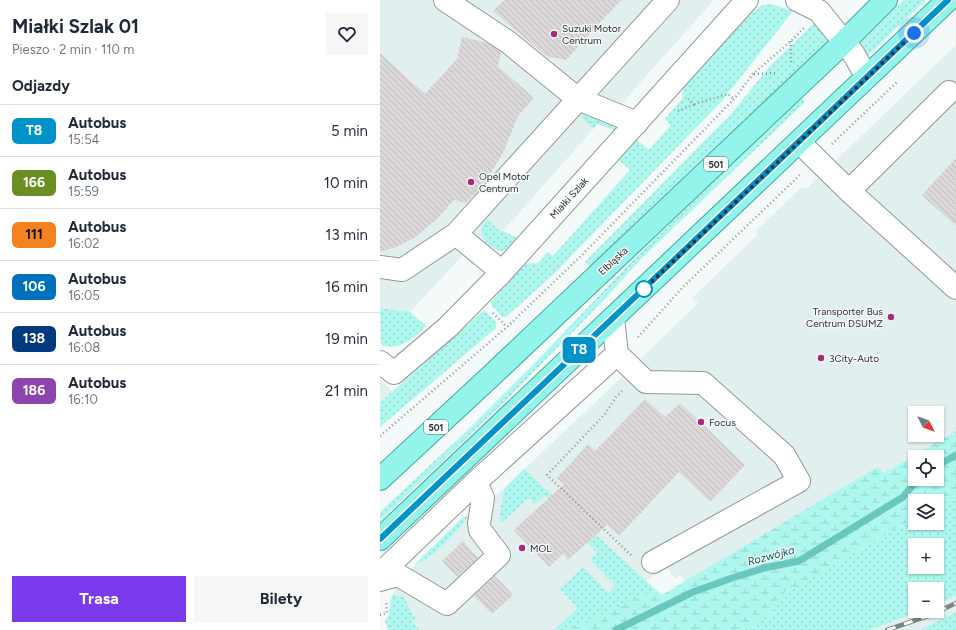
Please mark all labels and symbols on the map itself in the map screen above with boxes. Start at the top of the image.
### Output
place label: Suzuki Motor Centrum [562,22,622,47]
your location [904,23,924,43]
marker: Suzuki Motor Centrum [549,29,559,39]
road number: 501 [704,157,728,171]
place label: Opel Motor Centrum [479,170,531,195]
street label: Miałki Szlak [547,174,591,222]
marker: Opel Motor Centrum [466,177,476,187]
street label: Elbląska [595,244,631,278]
unlabelled marker [635,280,653,298]
place label: Transporter Bus Centrum DSUMZ [806,305,883,330]
marker: Transporter Bus Centrum DSUMZ [886,312,896,322]
line badge: T8 [561,337,597,363]
place label: 3City-Auto [829,352,879,365]
marker: 3City-Auto [816,353,826,363]
north arrow [908,406,944,442]
place label: Focus [709,416,736,429]
marker: Focus [696,417,706,427]
road number: 501 [424,420,448,434]
place label: MOL [530,542,552,555]
marker: MOL [517,543,527,553]
water label: Rozwójka [746,543,796,569]

